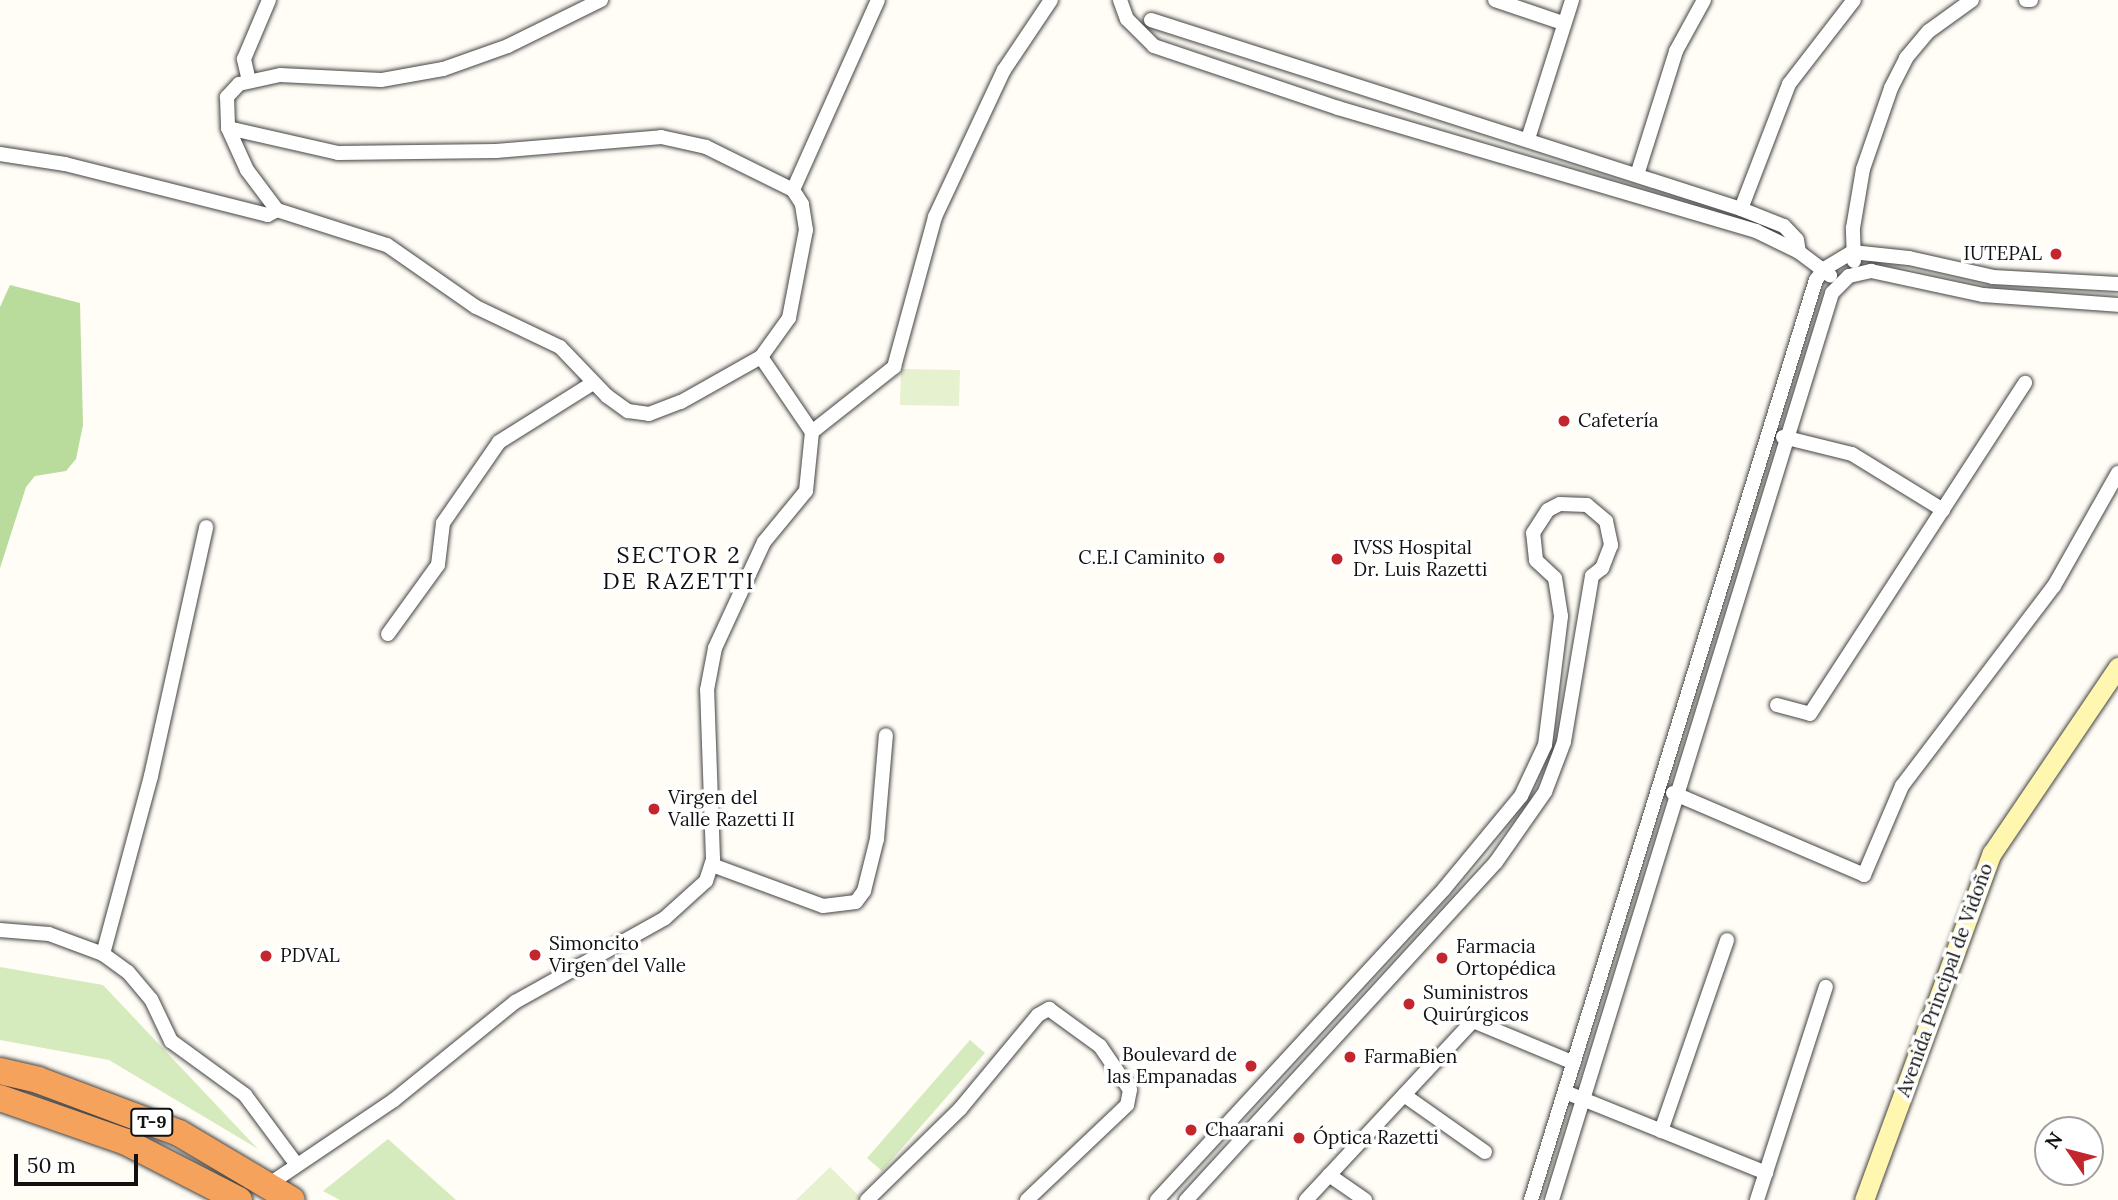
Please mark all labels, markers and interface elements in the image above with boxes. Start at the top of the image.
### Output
place label: IUTEPAL [1964,243,2042,265]
marker: IUTEPAL [2048,246,2064,262]
place label: Cafetería [1578,410,1659,432]
marker: Cafetería [1556,413,1572,429]
place label: IVSS Hospital Dr. Luis Razetti [1353,537,1487,581]
district label: SECTOR 2 DE RAZETTI [604,541,754,595]
place label: C.E.I Caminito [1078,547,1205,569]
marker: IVSS Hospital Dr. Luis Razetti [1327,549,1347,569]
marker: C.E.I Caminito [1211,550,1227,566]
place label: Virgen del Valle Razetti II [668,787,795,831]
marker: Virgen del Valle Razetti II [646,801,662,817]
street label: Avenida Principal de Vidoño [1892,860,1998,1100]
place label: Simoncito Virgen del Valle [549,933,686,977]
place label: Farmacia Ortopédica [1456,936,1556,980]
place label: PDVAL [280,945,340,967]
marker: Simoncito Virgen del Valle [527,947,543,963]
marker: PDVAL [258,948,274,964]
marker: Farmacia Ortopédica [1434,950,1450,966]
place label: Suministros Quirúrgicos [1423,982,1529,1026]
marker: Suministros Quirúrgicos [1401,996,1417,1012]
place label: Boulevard de las Empanadas [1107,1044,1237,1088]
place label: FarmaBien [1364,1046,1457,1068]
marker: FarmaBien [1342,1049,1358,1065]
marker: Boulevard de las Empanadas [1243,1058,1259,1074]
road number: T-9 [129,1107,175,1136]
north arrow [2034,1116,2104,1186]
place label: Chaarani [1205,1119,1284,1141]
marker: Chaarani [1183,1122,1199,1138]
place label: Óptica Razetti [1313,1127,1439,1149]
text: N [2039,1127,2067,1153]
marker: Óptica Razetti [1291,1130,1307,1146]
scale bar [18,1140,142,1184]
text: 50 m [27,1152,76,1179]

